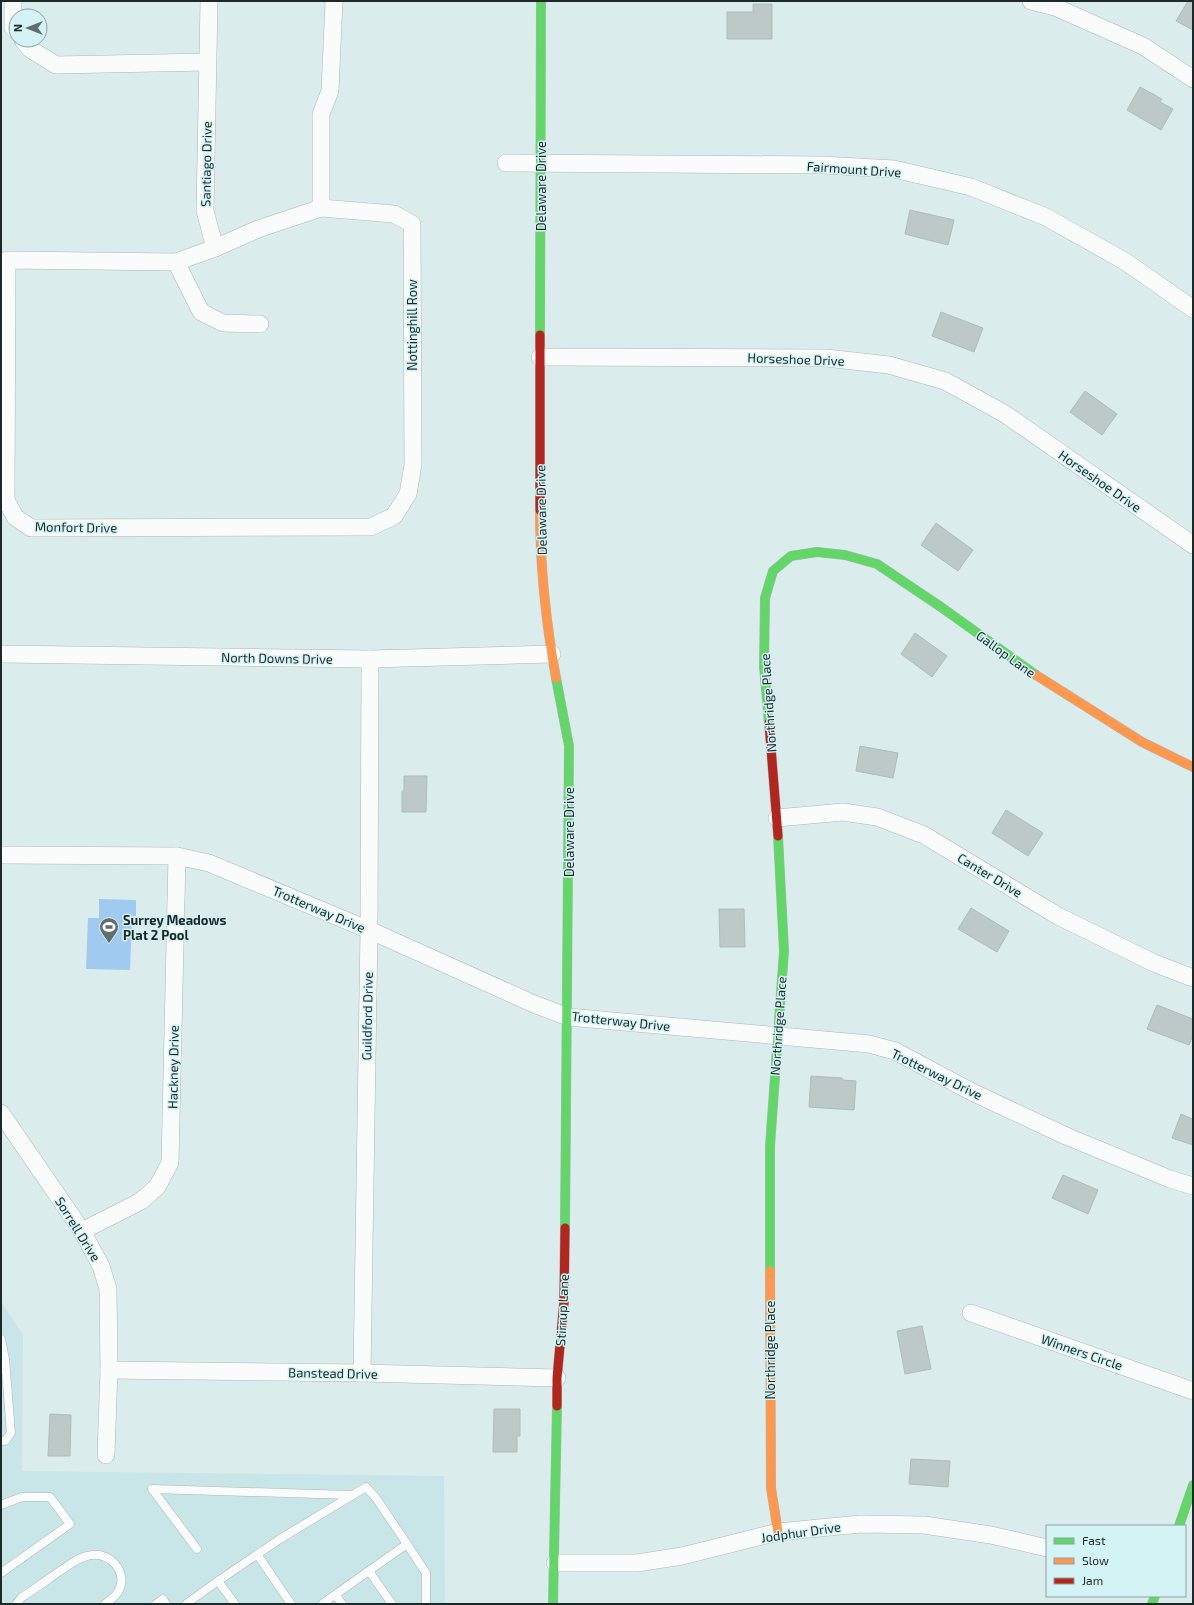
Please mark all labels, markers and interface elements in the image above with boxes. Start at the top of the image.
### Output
north arrow [8,8,48,48]
text: N [11,24,24,32]
street label: Santiago Drive [197,121,215,207]
street label: Delaware Drive [533,141,549,231]
street label: Fairmount Drive [806,158,902,180]
street label: Nottinghill Row [404,279,420,371]
street label: Horseshoe Drive [747,349,845,369]
street label: Horseshoe Drive [1056,447,1144,515]
street label: Delaware Drive [532,465,550,555]
street label: Monfort Drive [35,518,117,536]
street label: Gallop Lane [973,627,1039,681]
street label: North Downs Drive [221,649,333,667]
street label: Northridge Place [757,653,779,753]
street label: Delaware Drive [561,787,577,877]
street label: Canter Drive [955,849,1025,901]
street label: Trotterway Drive [270,882,368,936]
place label: Surrey Meadows Plat 2 Pool [123,912,227,943]
sports icon: Surrey Meadows Plat 2 Pool [98,916,120,944]
street label: Guildford Drive [358,972,376,1060]
street label: Northridge Place [767,976,789,1076]
street label: Trotterway Drive [571,1008,671,1034]
street label: Hackney Drive [164,1025,182,1109]
street label: Trotterway Drive [889,1045,985,1103]
street label: Sorrell Drive [52,1194,104,1264]
street label: Stirrup Lane [552,1274,572,1346]
street label: Northridge Place [762,1300,778,1400]
street label: Winners Circle [1039,1331,1125,1373]
street label: Banstead Drive [288,1364,378,1382]
street label: Jodphur Drive [760,1518,842,1546]
legend [1046,1525,1186,1597]
text: Fast [1082,1533,1106,1547]
text: Slow [1082,1553,1109,1567]
text: Jam [1082,1573,1103,1587]

